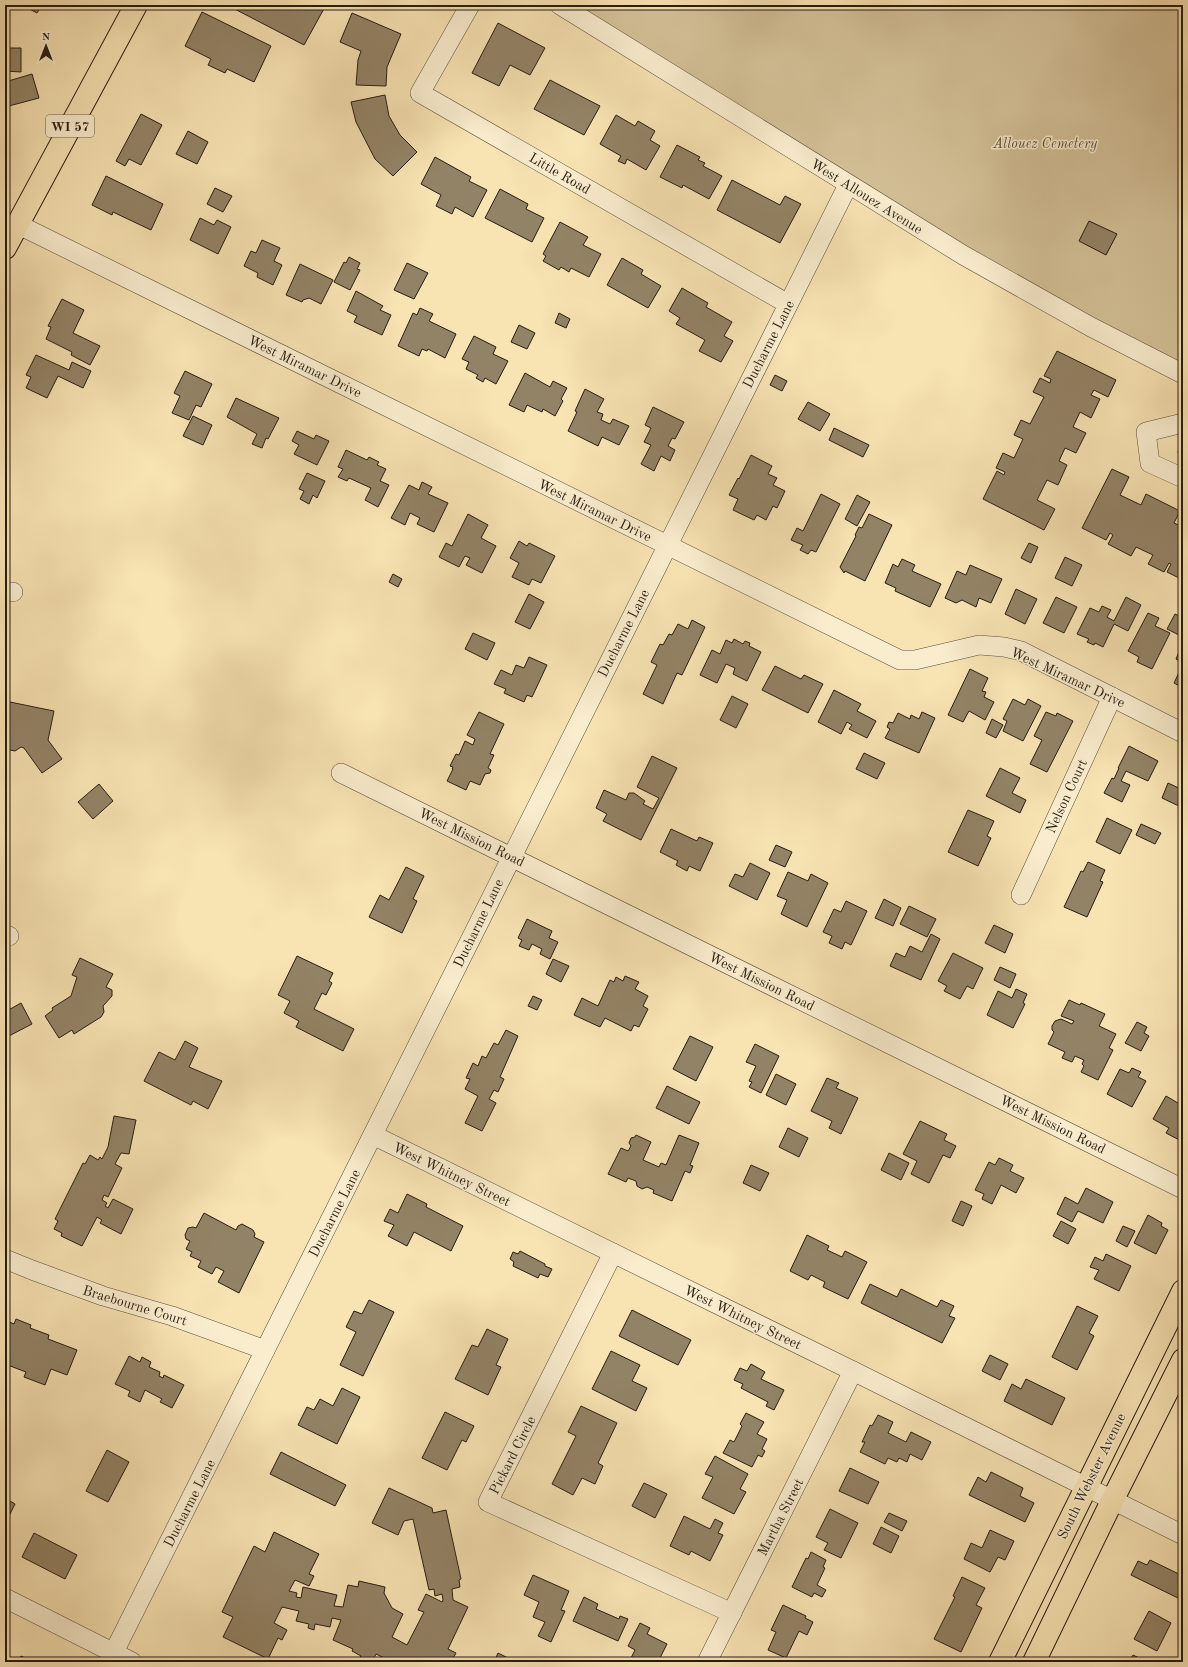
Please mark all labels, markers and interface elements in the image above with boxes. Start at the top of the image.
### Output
north arrow [26,26,66,66]
text: N [42,32,51,43]
road number: WI 57 [46,115,94,137]
park label: Allouez Cemetery [992,137,1098,152]
street label: Little Road [526,151,593,197]
street label: West Allouez Avenue [808,157,925,237]
street label: Ducharme Lane [741,298,797,391]
street label: West Miramar Drive [246,333,364,400]
street label: West Miramar Drive [536,477,654,544]
street label: Ducharme Lane [596,587,652,680]
street label: West Miramar Drive [1008,645,1127,711]
street label: Nelson Court [1044,757,1090,836]
street label: West Mission Road [416,806,527,870]
street label: Ducharme Lane [451,877,506,970]
street label: West Mission Road [706,950,817,1014]
street label: West Mission Road [997,1093,1108,1157]
street label: West Whitney Street [391,1140,513,1209]
street label: Ducharme Lane [307,1167,363,1260]
street label: Braebourne Court [81,1283,189,1329]
street label: West Whitney Street [682,1283,804,1352]
street label: South Webster Avenue [1055,1411,1129,1542]
street label: Pickard Circle [487,1414,539,1497]
street label: Ducharme Lane [162,1457,218,1550]
street label: Martha Street [755,1476,806,1558]

